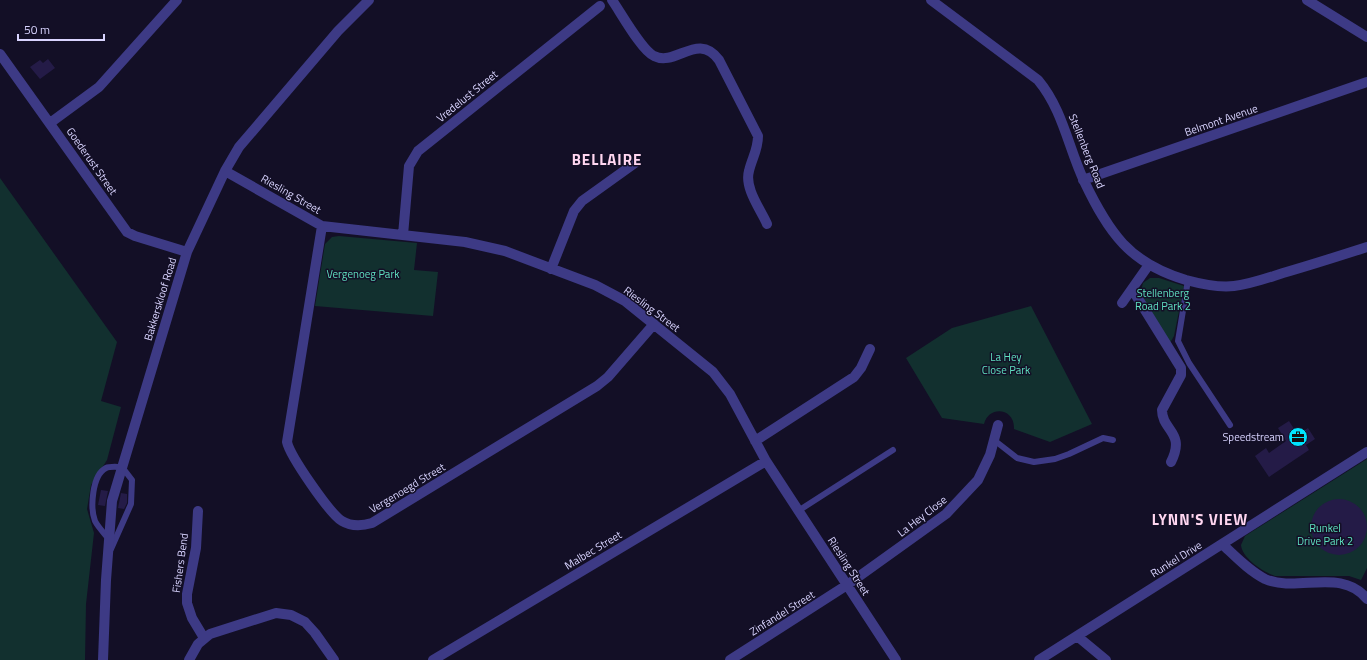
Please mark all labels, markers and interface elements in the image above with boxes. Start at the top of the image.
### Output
scale bar [18,16,104,42]
text: 50 m [24,20,50,39]
street label: Vredelust Street [433,66,501,126]
street label: Belmont Avenue [1182,100,1260,140]
street label: Stellenberg Road [1065,111,1109,191]
street label: Goederust Street [63,124,121,198]
district label: BELLAIRE [572,148,642,171]
street label: Riesling Street [258,170,324,218]
street label: Bakkerskloof Road [140,255,180,343]
park label: Vergenoeg Park [327,266,400,282]
street label: Riesling Street [620,282,684,336]
park label: Stellenberg Road Park 2 [1135,285,1191,314]
park label: La Hey Close Park [982,349,1031,378]
office icon: Speedstream [1287,426,1309,448]
place label: Speedstream [1222,429,1284,445]
street label: Vergenoegd Street [366,459,448,517]
street label: La Hey Close [894,491,950,540]
district label: LYNN'S VIEW [1152,508,1248,531]
park label: Runkel Drive Park 2 [1297,520,1353,549]
street label: Malbec Street [561,527,625,573]
street label: Fishers Bend [168,532,192,594]
street label: Riesling Street [824,533,874,599]
street label: Runkel Drive [1147,537,1205,581]
street label: Zinfandel Street [746,587,818,639]

